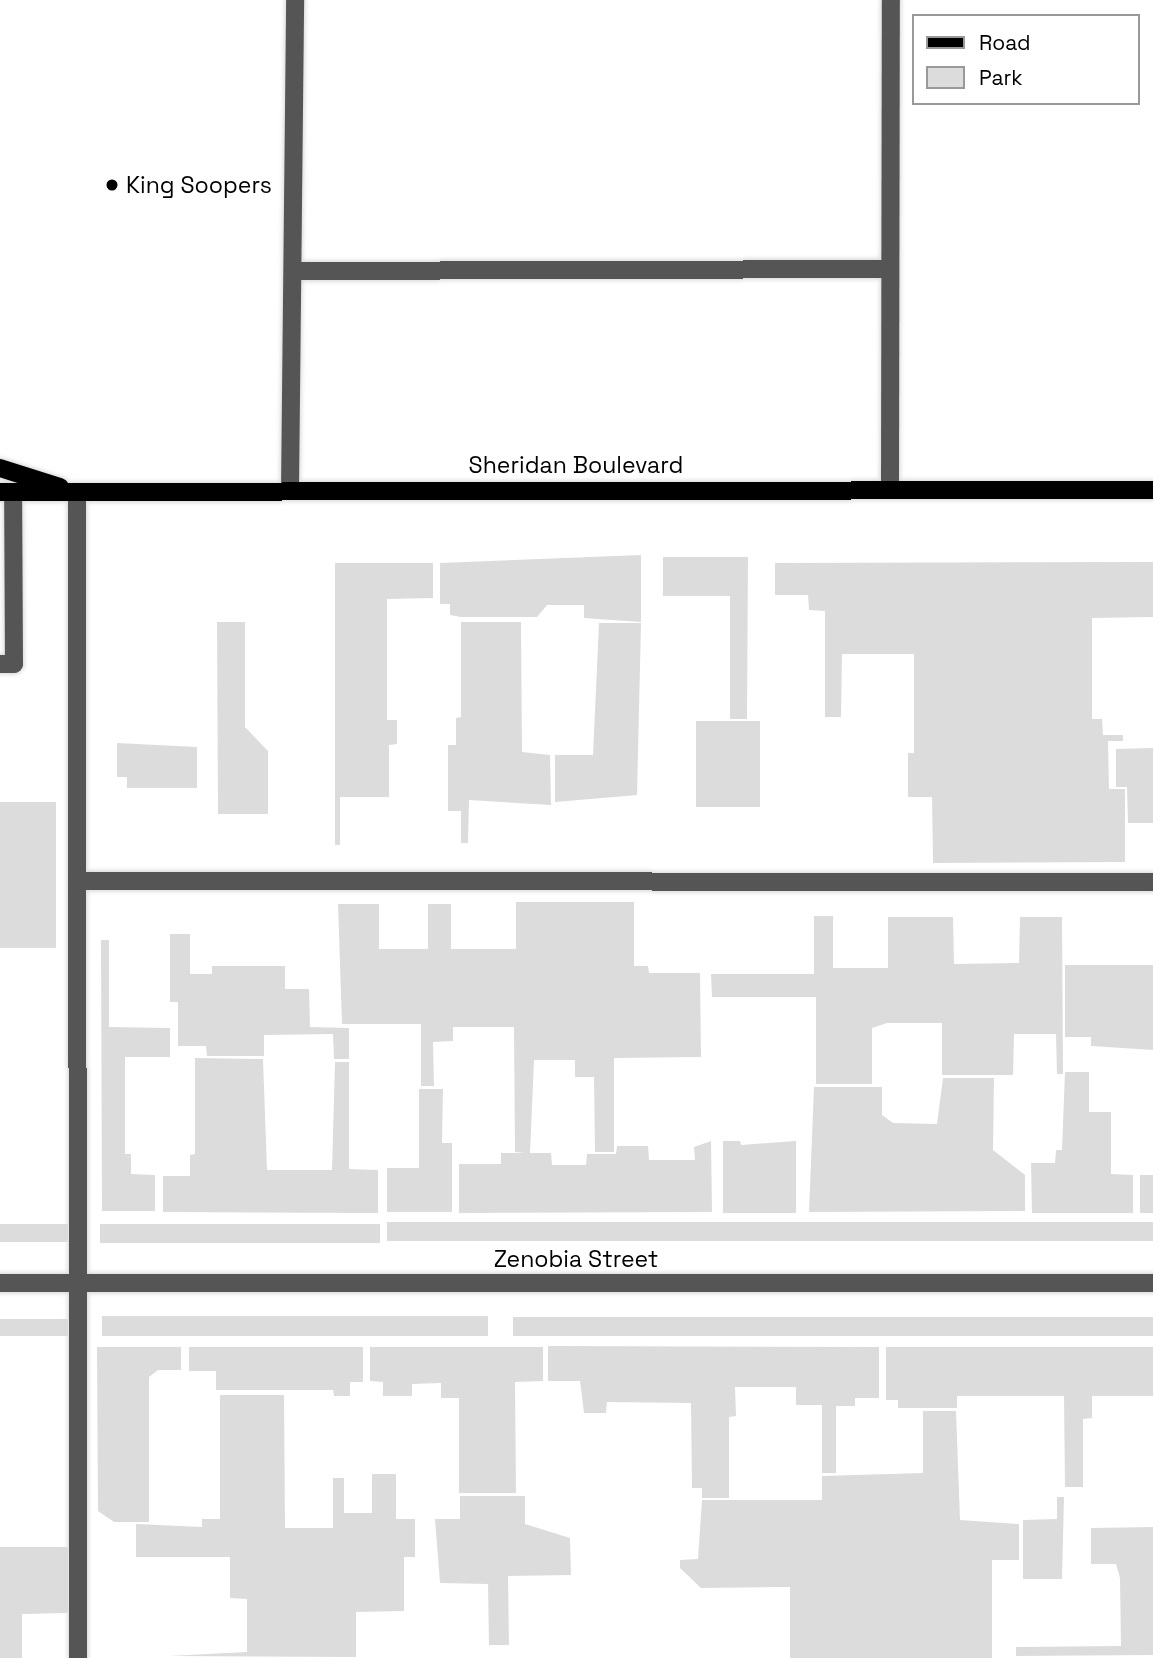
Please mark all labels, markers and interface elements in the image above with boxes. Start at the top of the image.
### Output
legend [912,14,1139,105]
text: Road [979,29,1031,56]
text: Park [979,64,1023,91]
place label: King Soopers [126,171,272,199]
marker: King Soopers [104,177,120,193]
street label: Sheridan Boulevard [469,451,683,479]
street label: Zenobia Street [494,1245,658,1273]

